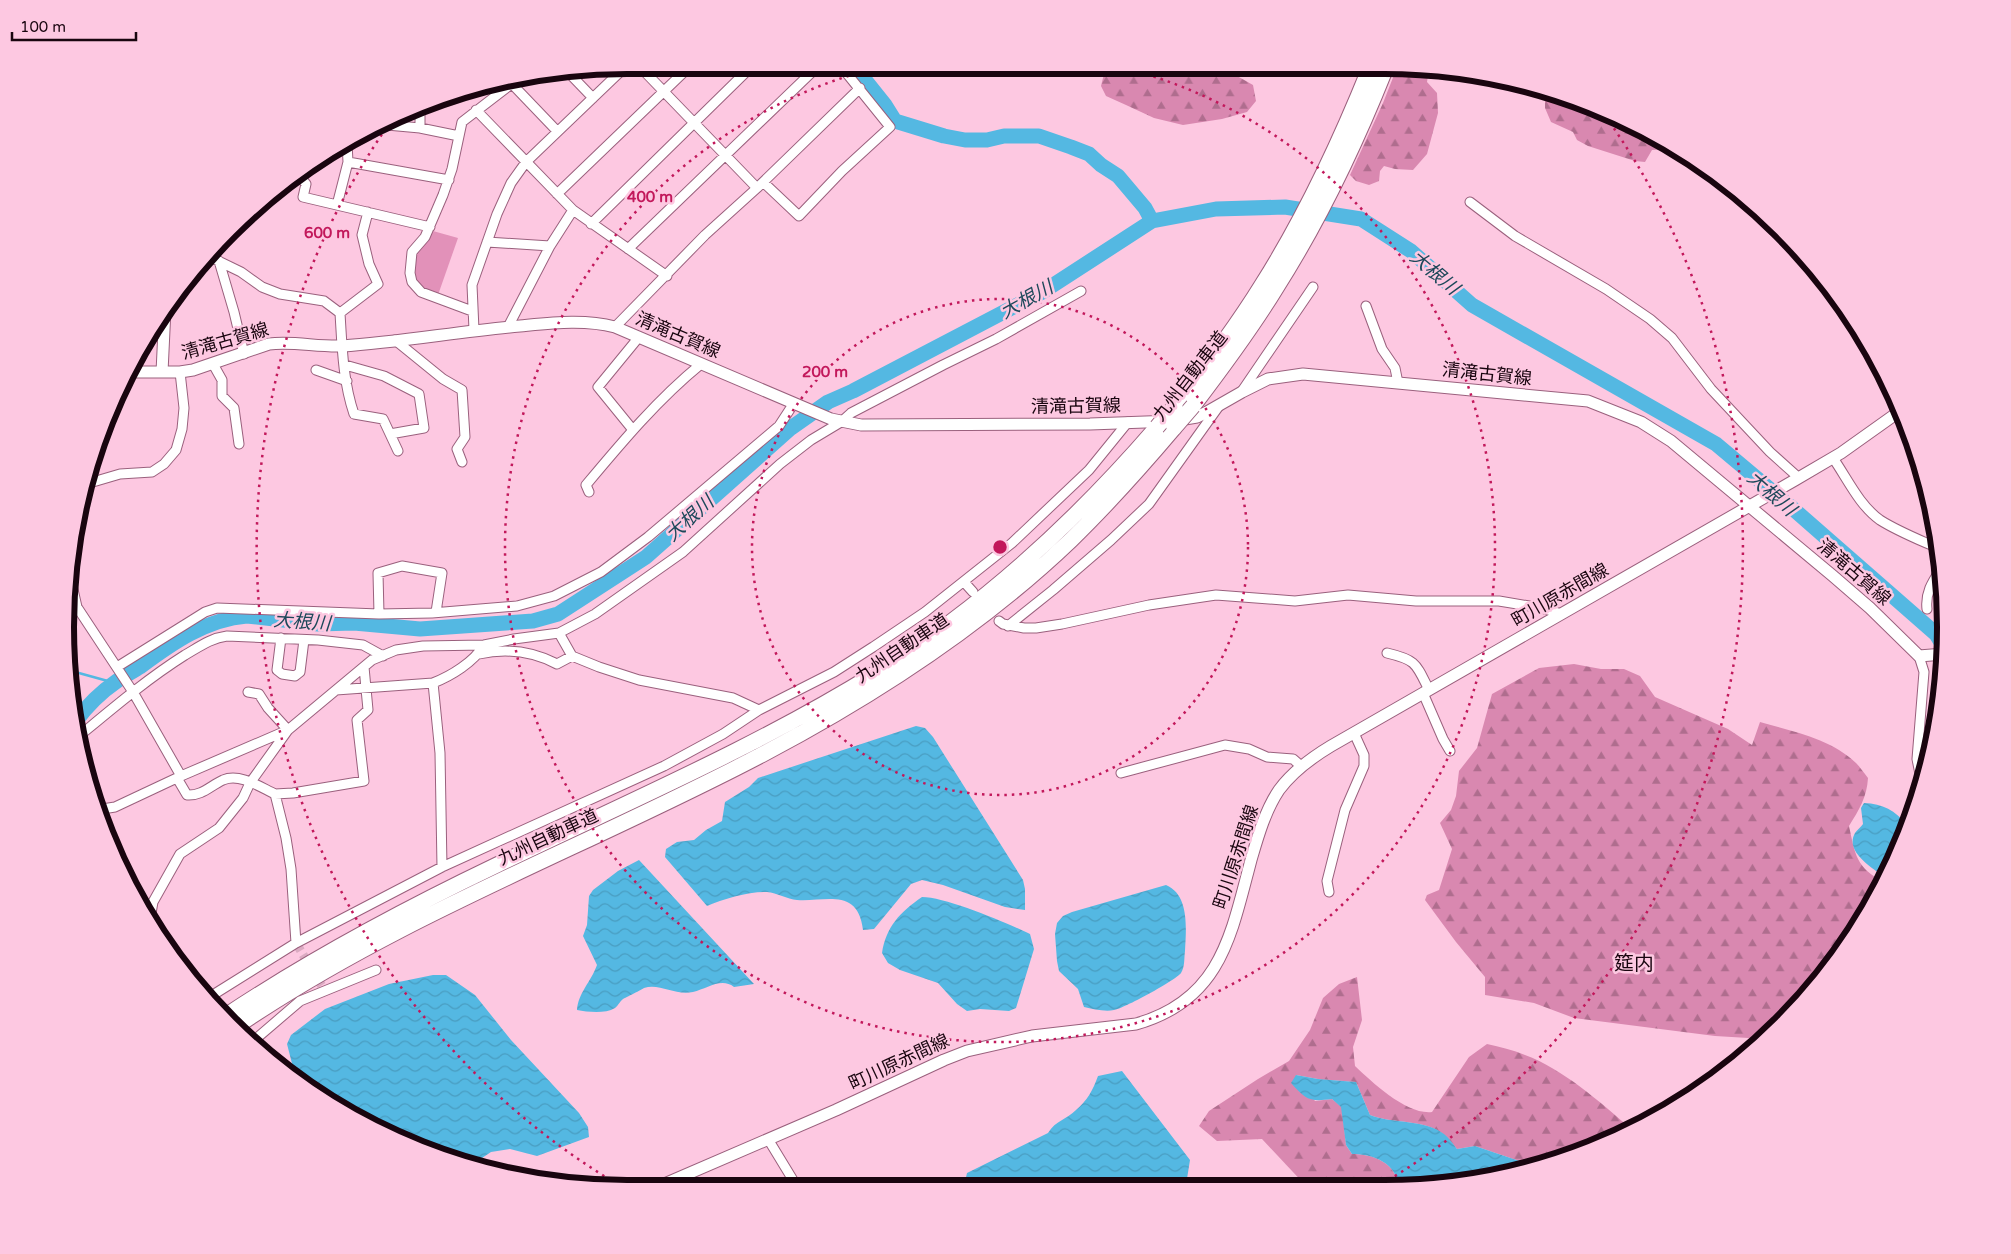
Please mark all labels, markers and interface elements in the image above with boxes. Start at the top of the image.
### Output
scale bar [12,10,136,42]
text: 100 m [20,18,66,36]
text: 400 m [627,188,673,206]
text: 600 m [304,224,350,242]
water label: 大根川 [1405,246,1465,301]
water label: 大根川 [996,275,1058,323]
street label: 清滝古賀線 [632,307,724,363]
street label: 清滝古賀線 [179,318,271,364]
street label: 九州自動車道 [1148,327,1232,425]
street label: 清滝古賀線 [1441,358,1533,390]
text: 200 m [802,363,848,381]
street label: 清滝古賀線 [1031,394,1121,418]
water label: 大根川 [1743,467,1802,522]
water label: 大根川 [661,490,720,546]
street label: 清滝古賀線 [1813,534,1895,610]
centre of rings [991,538,1009,556]
street label: 町川原赤間線 [1508,558,1612,632]
water label: 大根川 [273,609,333,635]
street label: 九州自動車道 [851,609,953,687]
street label: 町川原赤間線 [1209,802,1263,912]
street label: 九州自動車道 [494,804,602,870]
district label: 筵内 [1614,952,1654,976]
street label: 町川原赤間線 [845,1029,953,1095]

